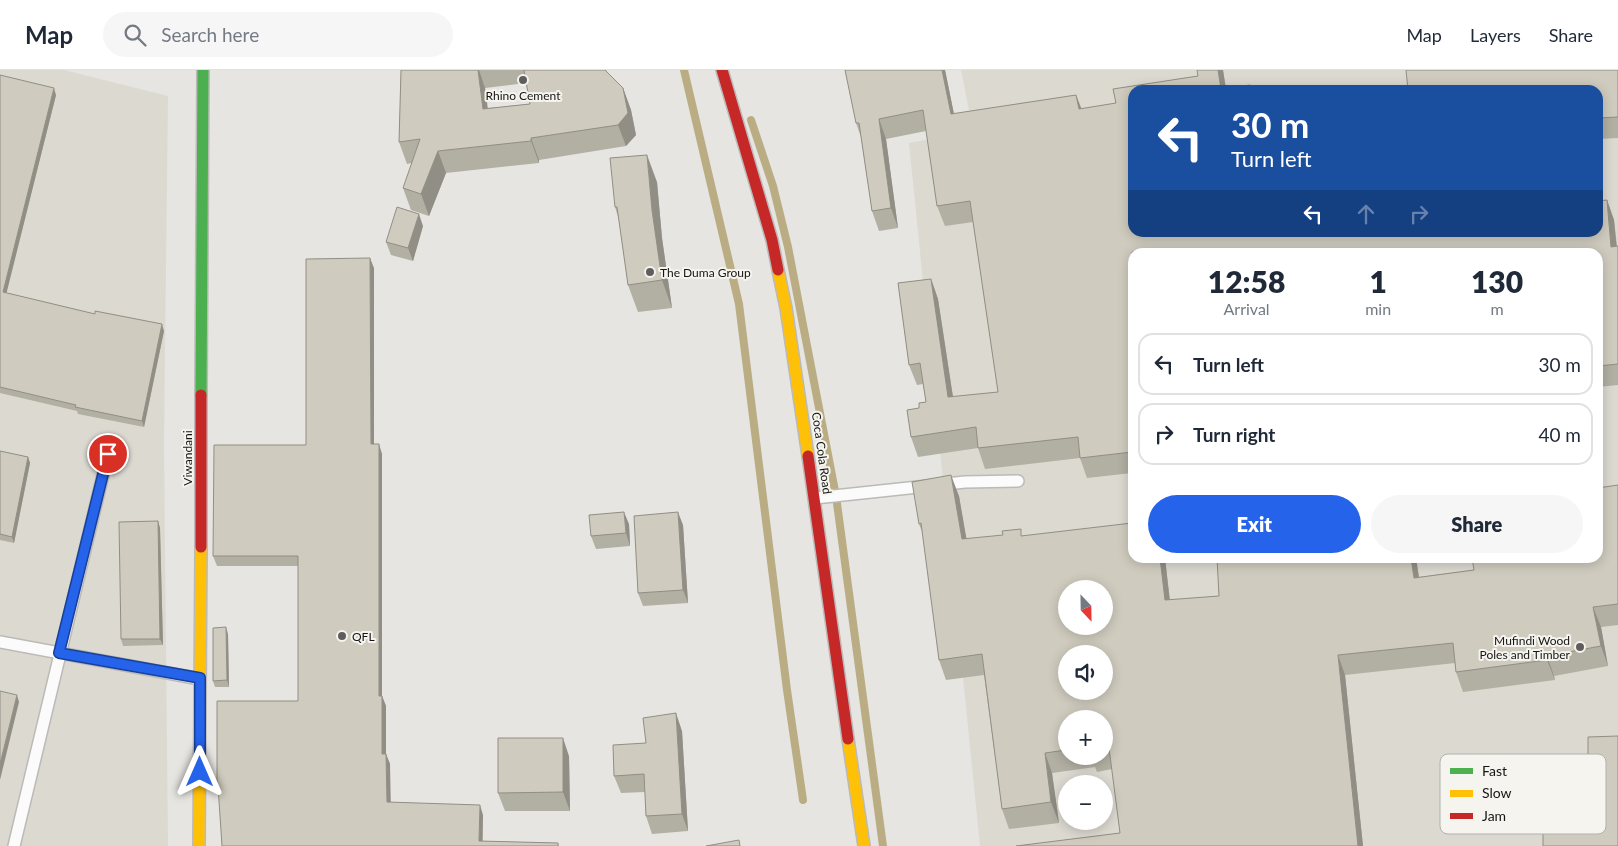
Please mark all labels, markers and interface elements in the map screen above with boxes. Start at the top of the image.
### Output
search box [103,12,453,57]
text: Map [25,20,73,49]
icon: search [121,21,149,49]
text: Search here [161,23,259,46]
text: Map [1406,24,1442,46]
text: Layers [1470,24,1521,46]
text: Share [1549,24,1593,46]
marker: Rhino Cement [517,74,529,86]
place label: Rhino Cement [486,88,561,103]
text: 30 m [1231,103,1309,145]
icon: left [1148,105,1213,170]
text: Turn left [1231,145,1312,172]
icon: left [1299,200,1327,228]
icon: ahead [1352,200,1380,228]
icon: right [1405,200,1433,228]
text: 12:58 [1208,263,1285,299]
text: 1 [1369,263,1387,299]
text: 130 [1471,263,1523,299]
place label: The Duma Group [660,265,751,280]
marker: The Duma Group [644,266,656,278]
text: Arrival [1224,299,1270,318]
text: min [1365,299,1391,318]
text: m [1490,299,1504,318]
icon: left [1150,350,1178,378]
text: Turn left [1193,353,1264,376]
text: 30 m [1538,353,1581,376]
street label: Coca Cola Road [809,411,835,495]
icon: right [1150,420,1178,448]
text: Turn right [1193,423,1275,446]
text: 40 m [1538,423,1581,446]
street label: Viwandani [180,430,195,486]
pin [87,433,129,475]
icon: arrive [94,440,122,468]
button: Exit [1148,495,1361,553]
button: Share [1371,495,1583,553]
north arrow [1058,580,1112,635]
map controls [1058,580,1113,830]
place label: QFL [352,629,375,644]
marker: QFL [336,630,348,642]
place label: Mufindi Wood Poles and Timber [1480,633,1571,662]
marker: Mufindi Wood Poles and Timber [1574,641,1586,653]
button: sound [1058,645,1113,700]
button: + [1058,710,1113,765]
position arrow [173,745,225,797]
legend [1440,754,1606,834]
text: Fast [1482,762,1507,779]
button: − [1058,775,1113,830]
text: Slow [1482,784,1512,801]
text: Jam [1482,807,1506,824]

